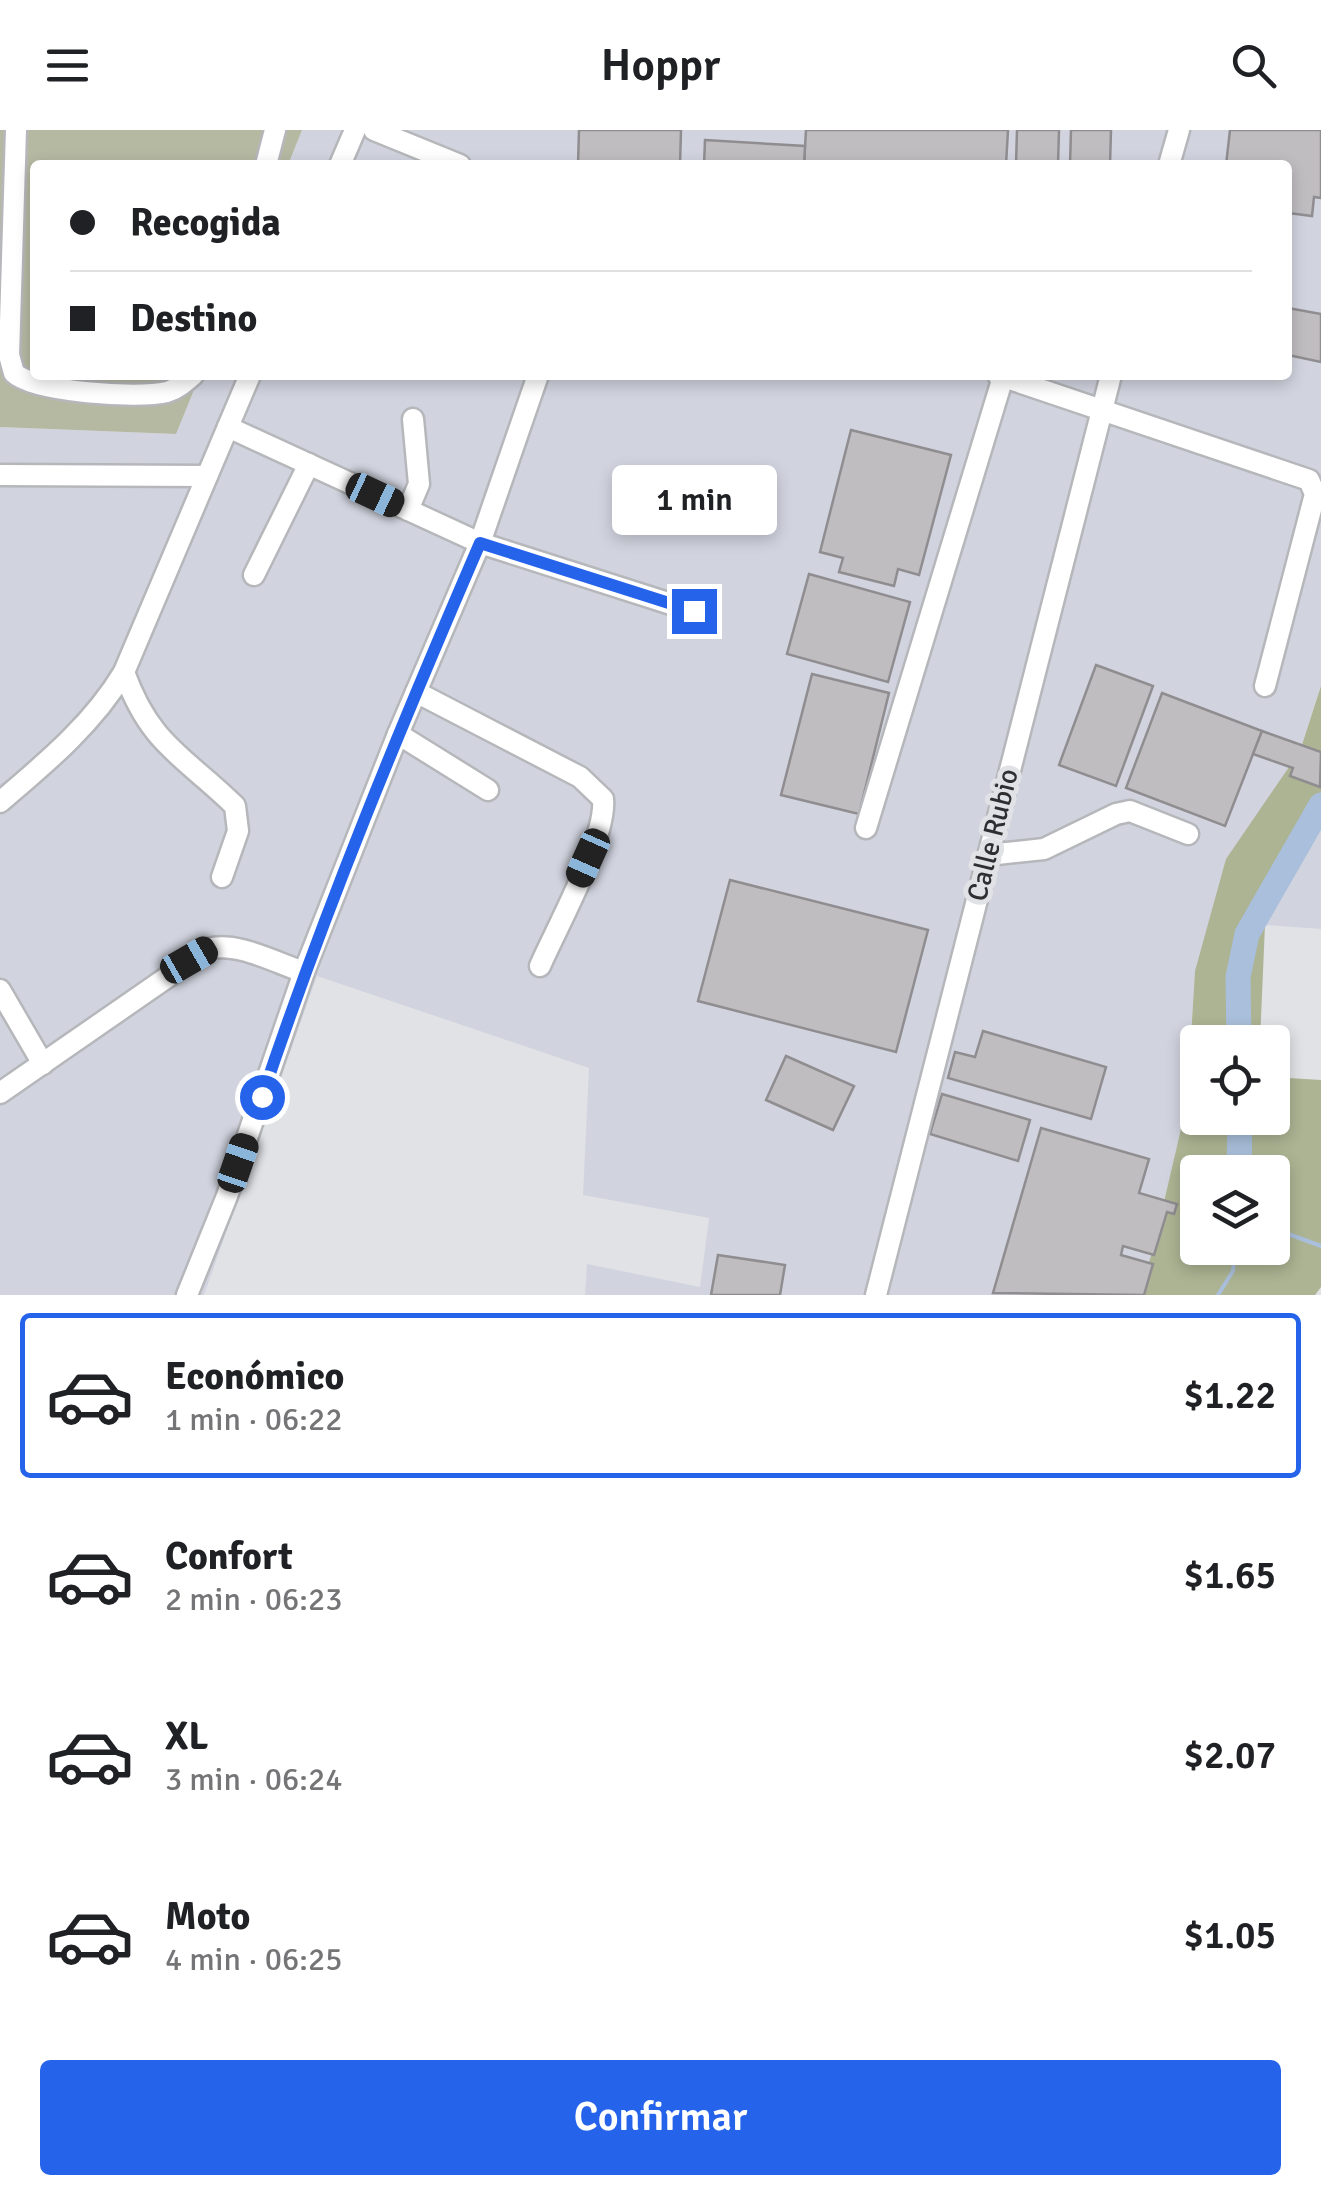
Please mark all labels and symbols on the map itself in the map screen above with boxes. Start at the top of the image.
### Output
callout: 1 min [612,466,776,536]
car [341,469,409,521]
route end [672,589,717,634]
street label: Calle Rubio [960,765,1026,905]
car [562,824,614,892]
car [156,932,222,988]
route start [240,1075,285,1120]
car [214,1130,262,1196]

